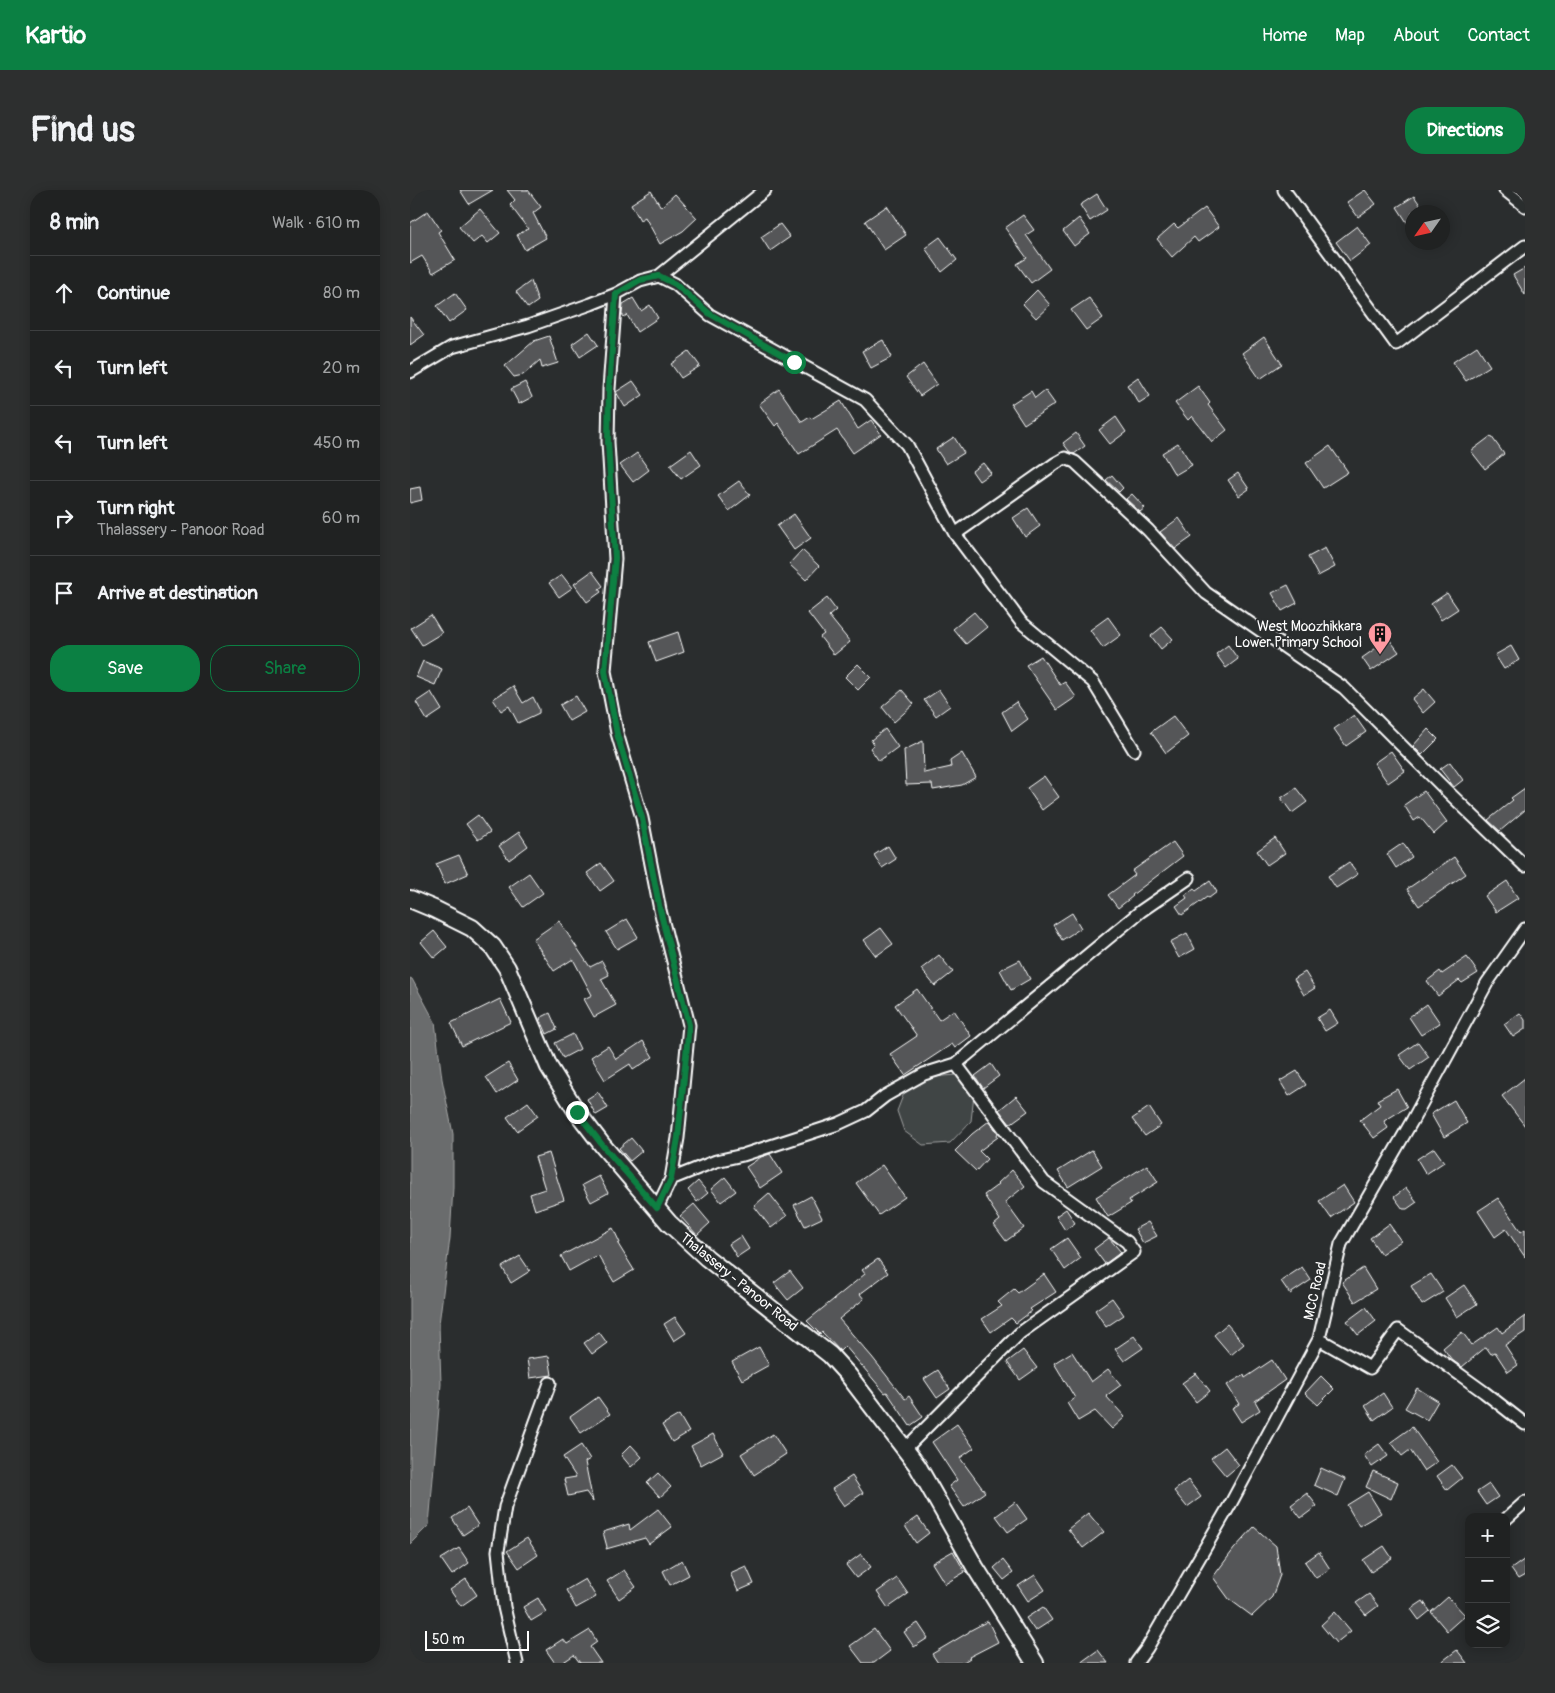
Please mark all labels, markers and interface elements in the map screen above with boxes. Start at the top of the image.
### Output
text: Kartio [25,21,86,50]
text: Home [1262,24,1307,47]
text: Map [1335,24,1365,47]
text: About [1393,24,1439,47]
text: Contact [1467,24,1530,47]
button: Directions [1405,107,1525,154]
text: Find us [30,108,135,152]
north arrow [1405,205,1450,250]
text: 8 min [50,209,99,236]
text: Walk · 610 m [272,213,360,233]
icon: ahead [50,279,78,307]
text: Continue [97,281,170,305]
text: 80 m [323,283,360,303]
route start [783,351,806,374]
icon: left [50,354,78,382]
text: Turn left [97,356,167,380]
text: 20 m [322,358,360,378]
icon: left [50,429,78,457]
text: Turn left [97,431,167,455]
text: 450 m [313,433,360,453]
text: Turn right [97,496,175,520]
icon: right [50,504,78,532]
text: 60 m [322,508,360,528]
text: Thalassery - Panoor Road [97,520,265,540]
icon: arrive [50,579,78,607]
text: Arrive at destination [97,581,258,605]
place label: West Moozhikkara Lower Primary School [1235,618,1362,651]
building icon: West Moozhikkara Lower Primary School [1367,621,1393,655]
button: Save [50,645,200,692]
button: Share [210,645,360,692]
route end [566,1101,589,1124]
street label: Thalassery - Panoor Road [677,1229,801,1335]
street label: MCC Road [1300,1260,1330,1322]
map controls [1465,1513,1510,1648]
button: + [1465,1513,1510,1558]
button: − [1465,1558,1510,1603]
button: layers [1465,1603,1510,1648]
scale bar [425,1628,529,1651]
text: 50 m [432,1631,465,1648]

